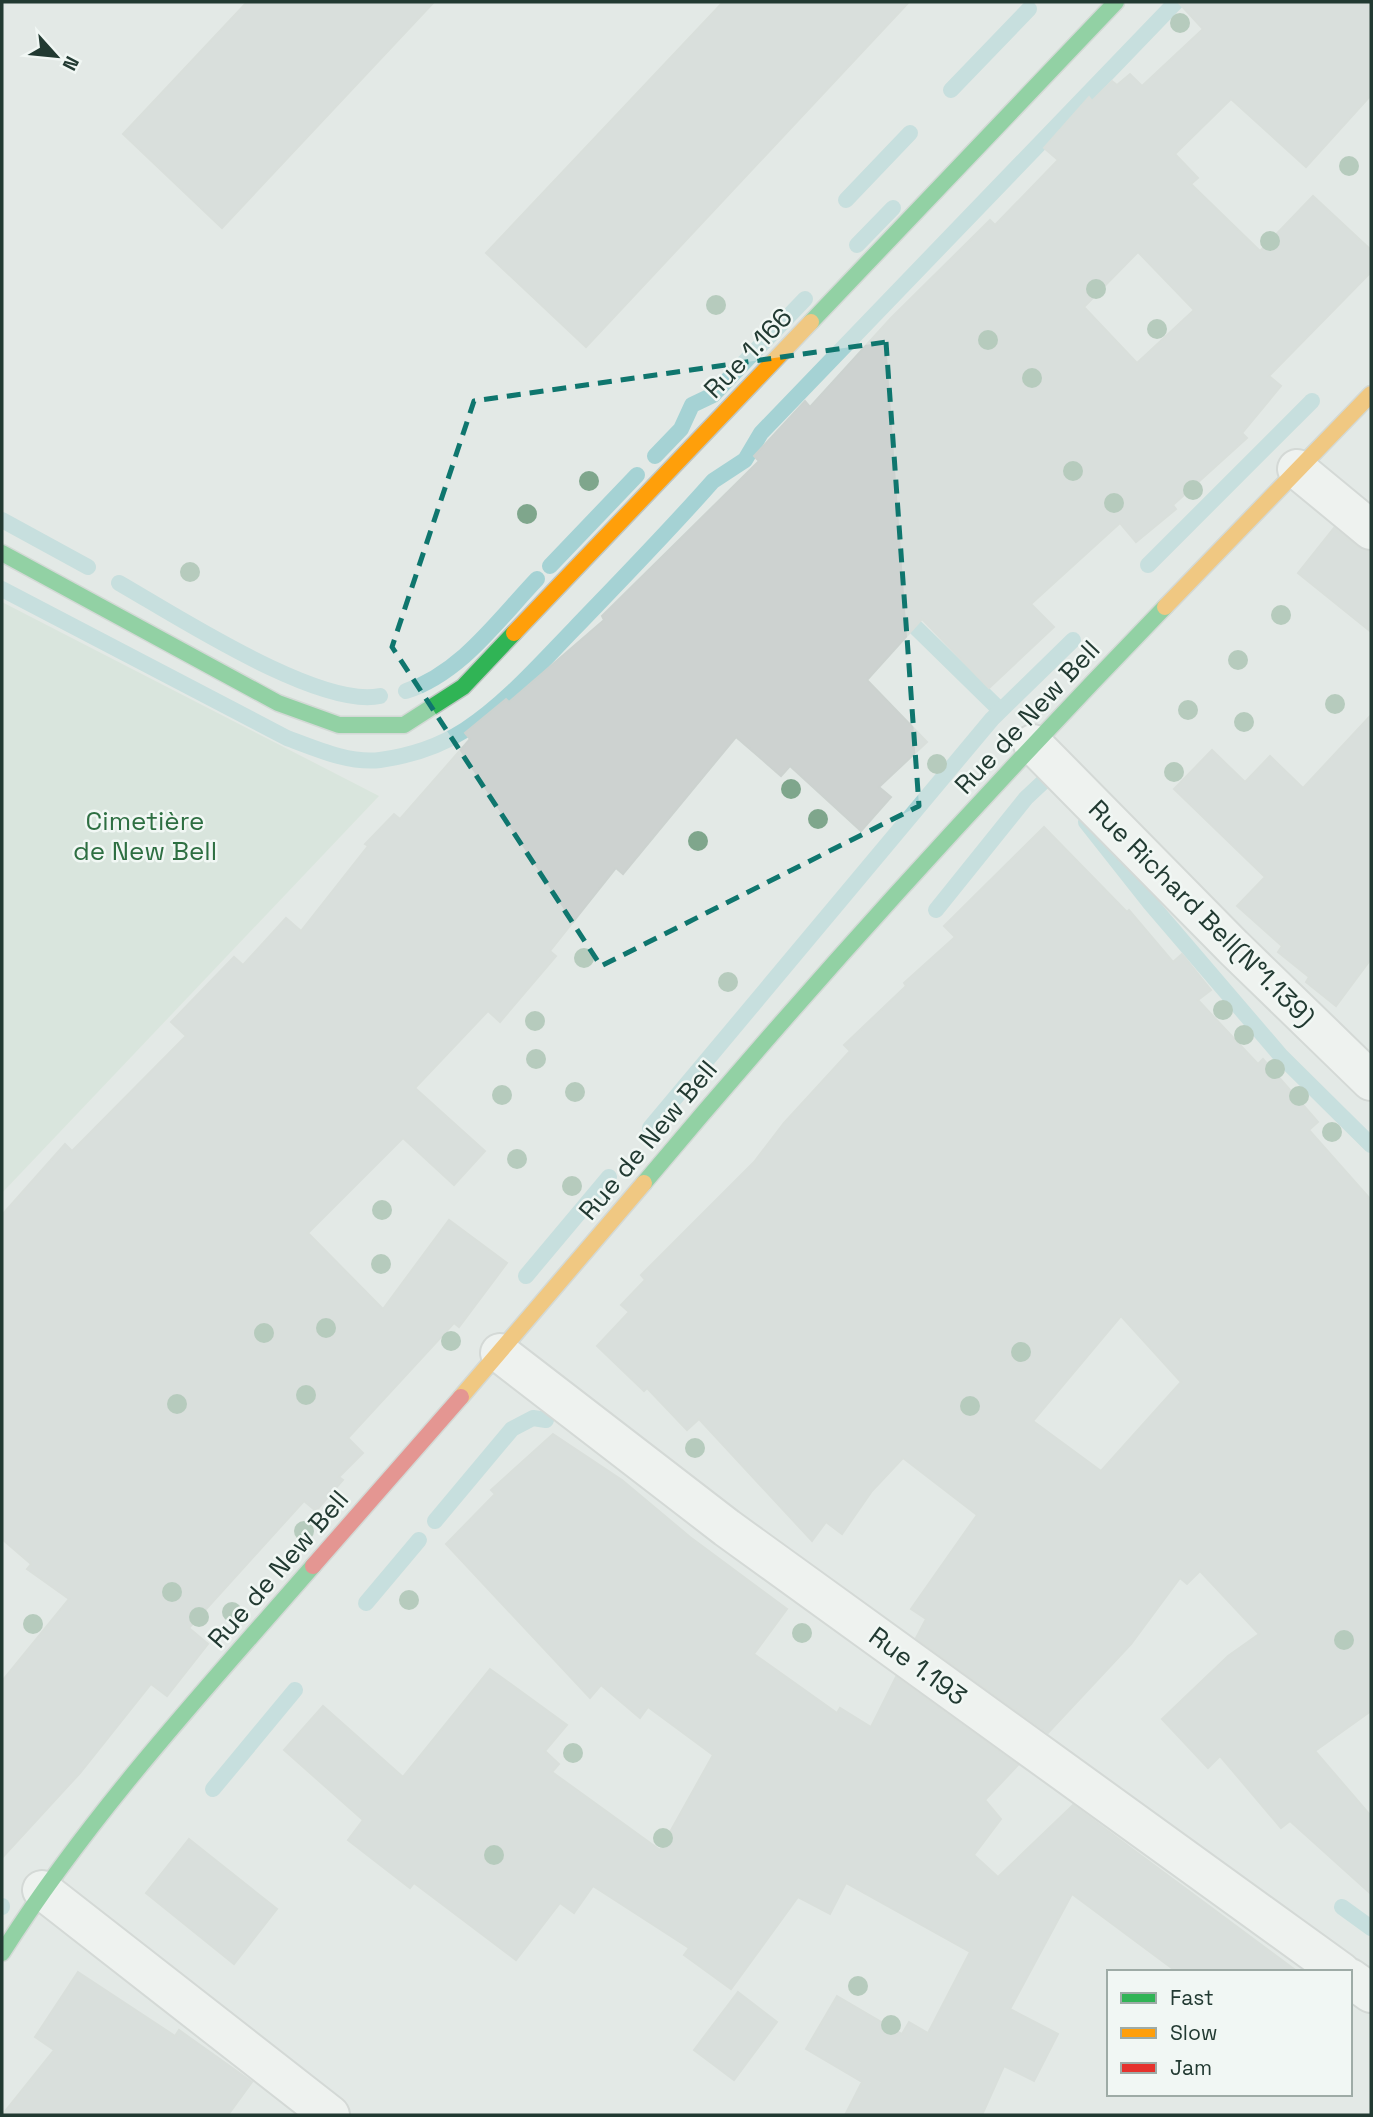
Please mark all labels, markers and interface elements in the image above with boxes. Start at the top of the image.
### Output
north arrow [21,21,91,91]
text: N [57,52,85,75]
street label: Rue 1.166 [696,300,800,406]
street label: Rue de New Bell [947,633,1107,801]
street label: Rue Richard Bell(N°1.139) [1081,792,1323,1034]
park label: Cimetière de New Bell [73,804,217,868]
street label: Rue de New Bell [571,1053,725,1227]
street label: Rue de New Bell [200,1483,356,1655]
street label: Rue 1.193 [862,1619,974,1713]
legend [1107,1970,1352,2096]
text: Fast [1170,1984,1214,2011]
text: Slow [1170,2019,1218,2046]
text: Jam [1170,2054,1212,2081]

